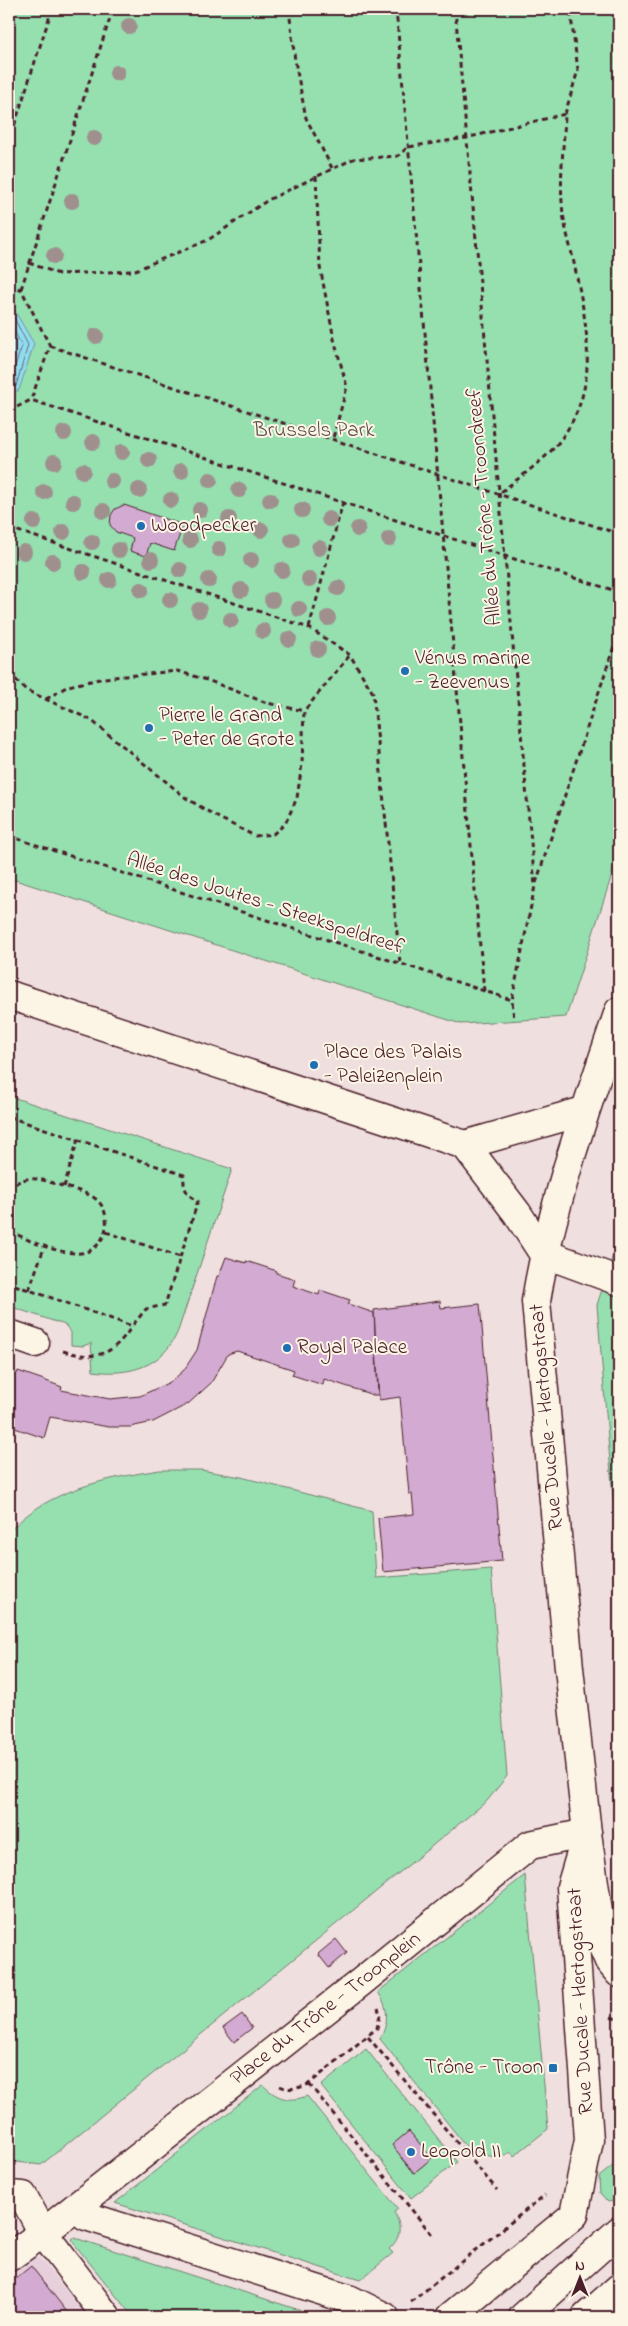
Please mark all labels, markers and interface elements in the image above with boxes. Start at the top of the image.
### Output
street label: Allée du Trône - Troondreef [460,387,510,627]
park label: Brussels Park [253,416,375,446]
place label: Woodpecker [151,511,257,541]
marker: Woodpecker [135,520,147,532]
place label: Vénus marine - Zeevenus [414,644,531,698]
marker: Vénus marine - Zeevenus [399,665,411,677]
place label: Pierre le Grand - Peter de Grote [159,701,295,755]
marker: Pierre le Grand - Peter de Grote [143,722,155,734]
street label: Allée des Joutes - Steekspeldreef [122,845,408,963]
place label: Place des Palais - Paleizenplein [324,1038,462,1092]
marker: Place des Palais - Paleizenplein [308,1059,320,1071]
street label: Rue Ducale - Hertogstraat [522,1302,574,1531]
place label: Royal Palace [297,1333,408,1365]
marker: Royal Palace [281,1342,293,1354]
street label: Rue Ducale - Hertogstraat [560,1887,604,2115]
street label: Place du Trône - Troonplein [224,1925,428,2093]
place label: Trône - Troon [425,2053,543,2083]
marker: Trône - Troon [547,2062,559,2074]
place label: Leopold II [421,2137,501,2167]
marker: Leopold II [405,2146,417,2158]
north arrow [556,2254,606,2304]
text: N [575,2256,585,2277]

